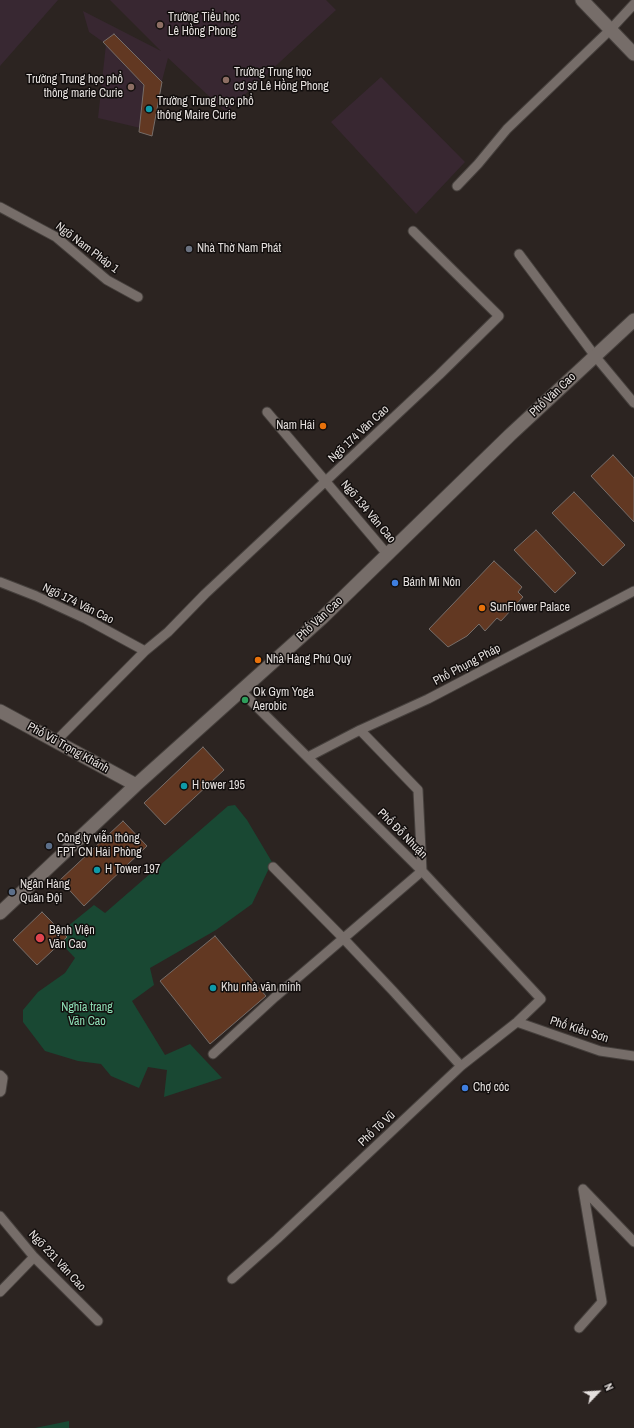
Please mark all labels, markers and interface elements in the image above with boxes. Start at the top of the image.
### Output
place label: Trường Tiểu học Lê Hồng Phong [168,11,240,39]
marker: Trường Tiểu học Lê Hồng Phong [155,20,165,30]
place label: Trường Trung học cơ sở Lê Hồng Phong [234,66,329,94]
place label: Trường Trung học phổ thông marie Curie [26,73,123,101]
marker: Trường Trung học cơ sở Lê Hồng Phong [221,75,231,85]
marker: Trường Trung học phổ thông marie Curie [126,82,136,92]
place label: Trường Trung học phổ thông Maire Curie [157,95,254,123]
marker: Trường Trung học phổ thông Maire Curie [144,104,154,114]
street label: Ngõ Nam Pháp 1 [53,220,121,276]
place label: Nhà Thờ Nam Phát [197,242,281,256]
marker: Nhà Thờ Nam Phát [184,244,194,254]
street label: Phố Văn Cao [527,370,579,420]
street label: Ngõ 174 Văn Cao [326,402,392,466]
place label: Nam Hải [276,419,315,433]
marker: Nam Hải [318,421,328,431]
street label: Ngõ 134 Văn Cao [338,478,398,546]
place label: Bánh Mì Nón [403,576,460,590]
marker: Bánh Mì Nón [390,578,400,588]
street label: Ngõ 174 Văn Cao [40,581,116,627]
street label: Phố Văn Cao [294,594,346,644]
place label: SunFlower Palace [490,601,570,615]
marker: SunFlower Palace [477,603,487,613]
street label: Phố Phụng Pháp [431,641,503,689]
place label: Nhà Hàng Phú Quý [266,653,351,667]
marker: Nhà Hàng Phú Quý [253,655,263,665]
place label: Ok Gym Yoga Aerobic [253,686,314,714]
marker: Ok Gym Yoga Aerobic [240,695,250,705]
street label: Phố Vũ Trọng Khánh [25,720,111,776]
place label: H tower 195 [192,779,245,793]
marker: H tower 195 [179,781,189,791]
street label: Phố Đỗ Nhuận [374,806,430,862]
place label: Công ty viễn thông FPT CN Hải Phòng [57,832,142,860]
marker: Công ty viễn thông FPT CN Hải Phòng [44,841,54,851]
place label: H Tower 197 [105,863,160,877]
marker: H Tower 197 [92,865,102,875]
place label: Ngân Hàng Quân Đội [20,878,70,906]
marker: Ngân Hàng Quân Đội [7,887,17,897]
place label: Bệnh Viện Văn Cao [49,924,95,952]
marker: Bệnh Viện Văn Cao [34,932,46,944]
place label: Khu nhà văn minh [221,981,301,995]
marker: Khu nhà văn minh [208,983,218,993]
park label: Nghĩa trang Văn Cao [61,1001,113,1029]
street label: Phố Kiều Sơn [548,1014,610,1046]
place label: Chợ cóc [473,1081,509,1095]
marker: Chợ cóc [460,1083,470,1093]
street label: Phố Tô Vũ [356,1108,398,1150]
street label: Ngõ 231 Văn Cao [25,1228,89,1294]
north arrow [578,1372,618,1412]
text: N [601,1381,617,1393]

